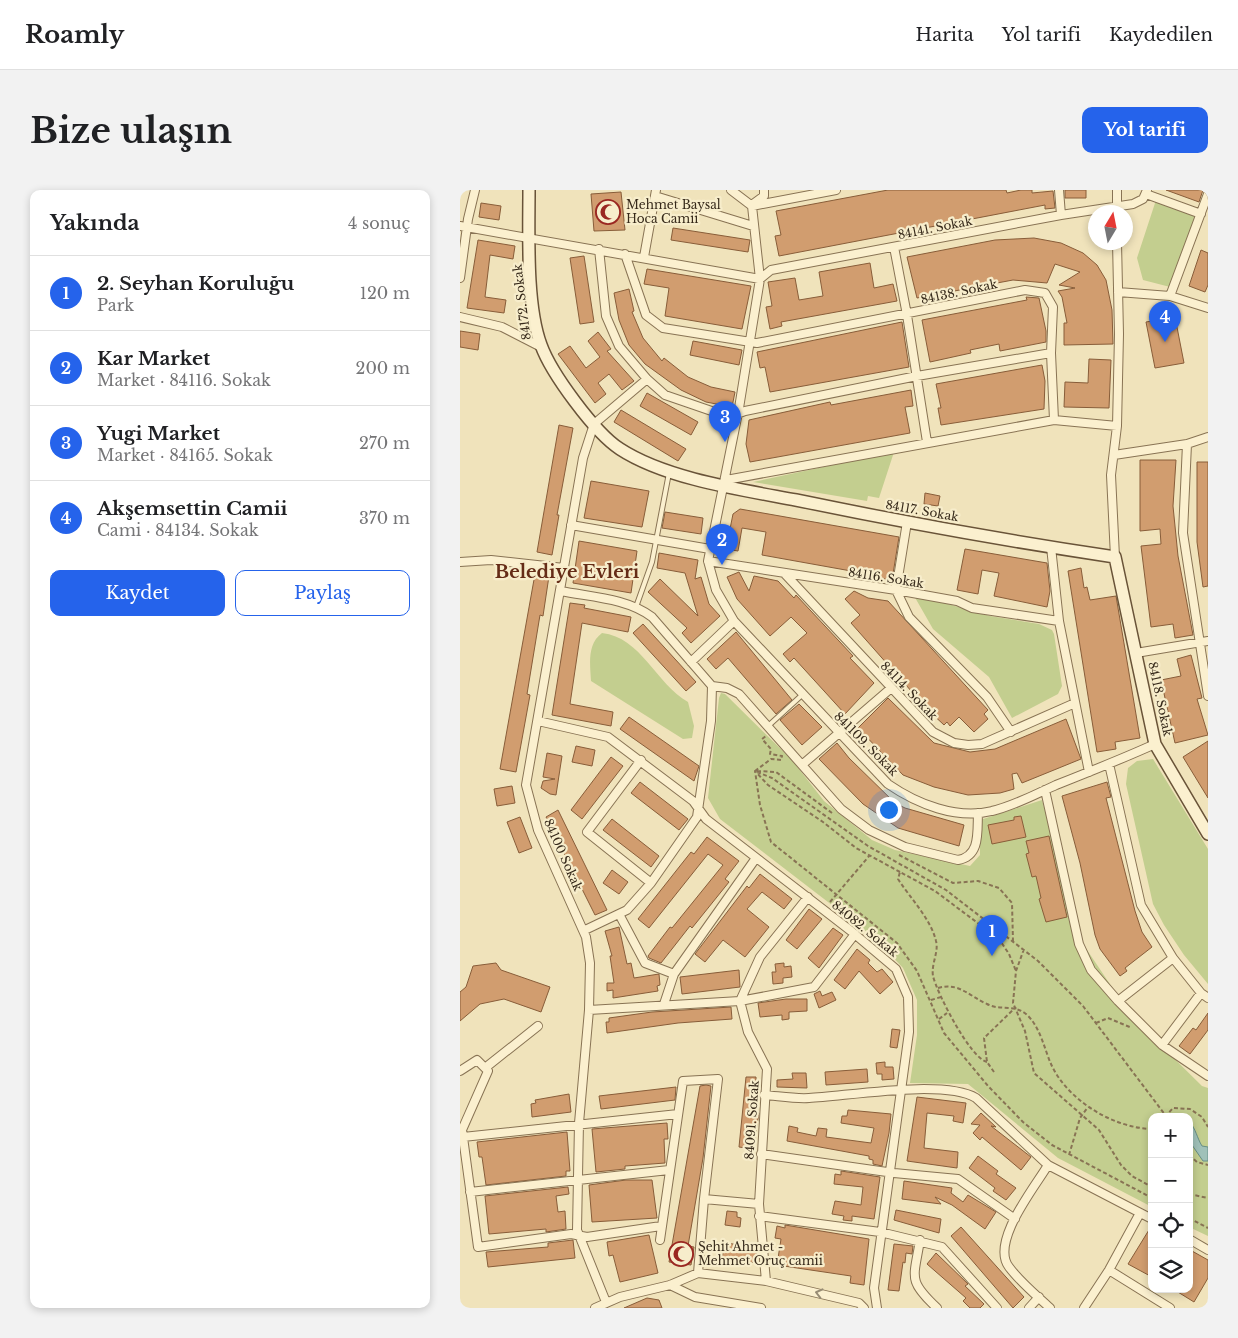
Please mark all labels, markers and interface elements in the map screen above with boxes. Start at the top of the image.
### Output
text: Roamly [25,20,124,49]
text: Harita [916,24,974,46]
text: Yol tarifi [1002,24,1081,46]
text: Kaydedilen [1109,24,1213,46]
button: Yol tarifi [1082,107,1208,153]
text: Bize ulaşın [30,109,232,152]
place label: Mehmet Baysal Hoca Camii [626,197,721,226]
mosque icon: Mehmet Baysal Hoca Camii [595,199,621,225]
north arrow [1088,205,1133,250]
text: Yakında [50,210,140,236]
text: 4 sonuç [348,213,410,233]
street label: 84141. Sokak [896,213,974,242]
street label: 84172. Sokak [509,262,534,341]
text: 2. Seyhan Koruluğu [97,272,294,295]
street label: 84138. Sokak [919,276,999,307]
text: 1 [63,283,69,303]
text: 120 m [360,283,410,303]
text: Park [97,295,134,315]
pin: 4 [1149,301,1181,342]
text: Kar Market [97,347,210,370]
text: 2 [61,358,71,378]
text: 200 m [356,358,410,378]
text: Market · 84116. Sokak [97,370,271,390]
pin: 3 [709,401,741,442]
text: Yugi Market [97,422,220,445]
text: 3 [61,433,71,453]
text: 270 m [359,433,410,453]
text: Market · 84165. Sokak [97,445,273,465]
text: Akşemsettin Camii [97,497,287,520]
street label: 84117. Sokak [884,497,960,524]
text: 4 [61,508,71,528]
text: 370 m [359,508,410,528]
text: Cami · 84134. Sokak [97,520,259,540]
pin: 2 [706,524,738,565]
district label: Belediye Evleri [495,561,640,583]
street label: 84116. Sokak [847,564,926,591]
button: Kaydet [50,570,225,616]
button: Paylaş [235,570,410,616]
street label: 84114. Sokak [878,658,941,724]
street label: 84118. Sokak [1145,660,1176,738]
street label: 841109. Sokak [831,708,902,779]
your location [876,797,902,823]
street label: 84100 Sokak [541,816,586,894]
street label: 84082. Sokak [829,897,902,960]
pin: 1 [976,915,1008,956]
street label: 84091. Sokak [741,1079,762,1160]
map controls [1148,1113,1193,1293]
button: + [1148,1113,1193,1158]
button: − [1148,1158,1193,1203]
button: locate [1148,1203,1193,1248]
place label: Şehit Ahmet - Mehmet Oruç camii [698,1239,823,1268]
mosque icon: Şehit Ahmet - Mehmet Oruç camii [668,1241,694,1267]
button: layers [1148,1248,1193,1293]
one-way arrow [814,1288,823,1299]

